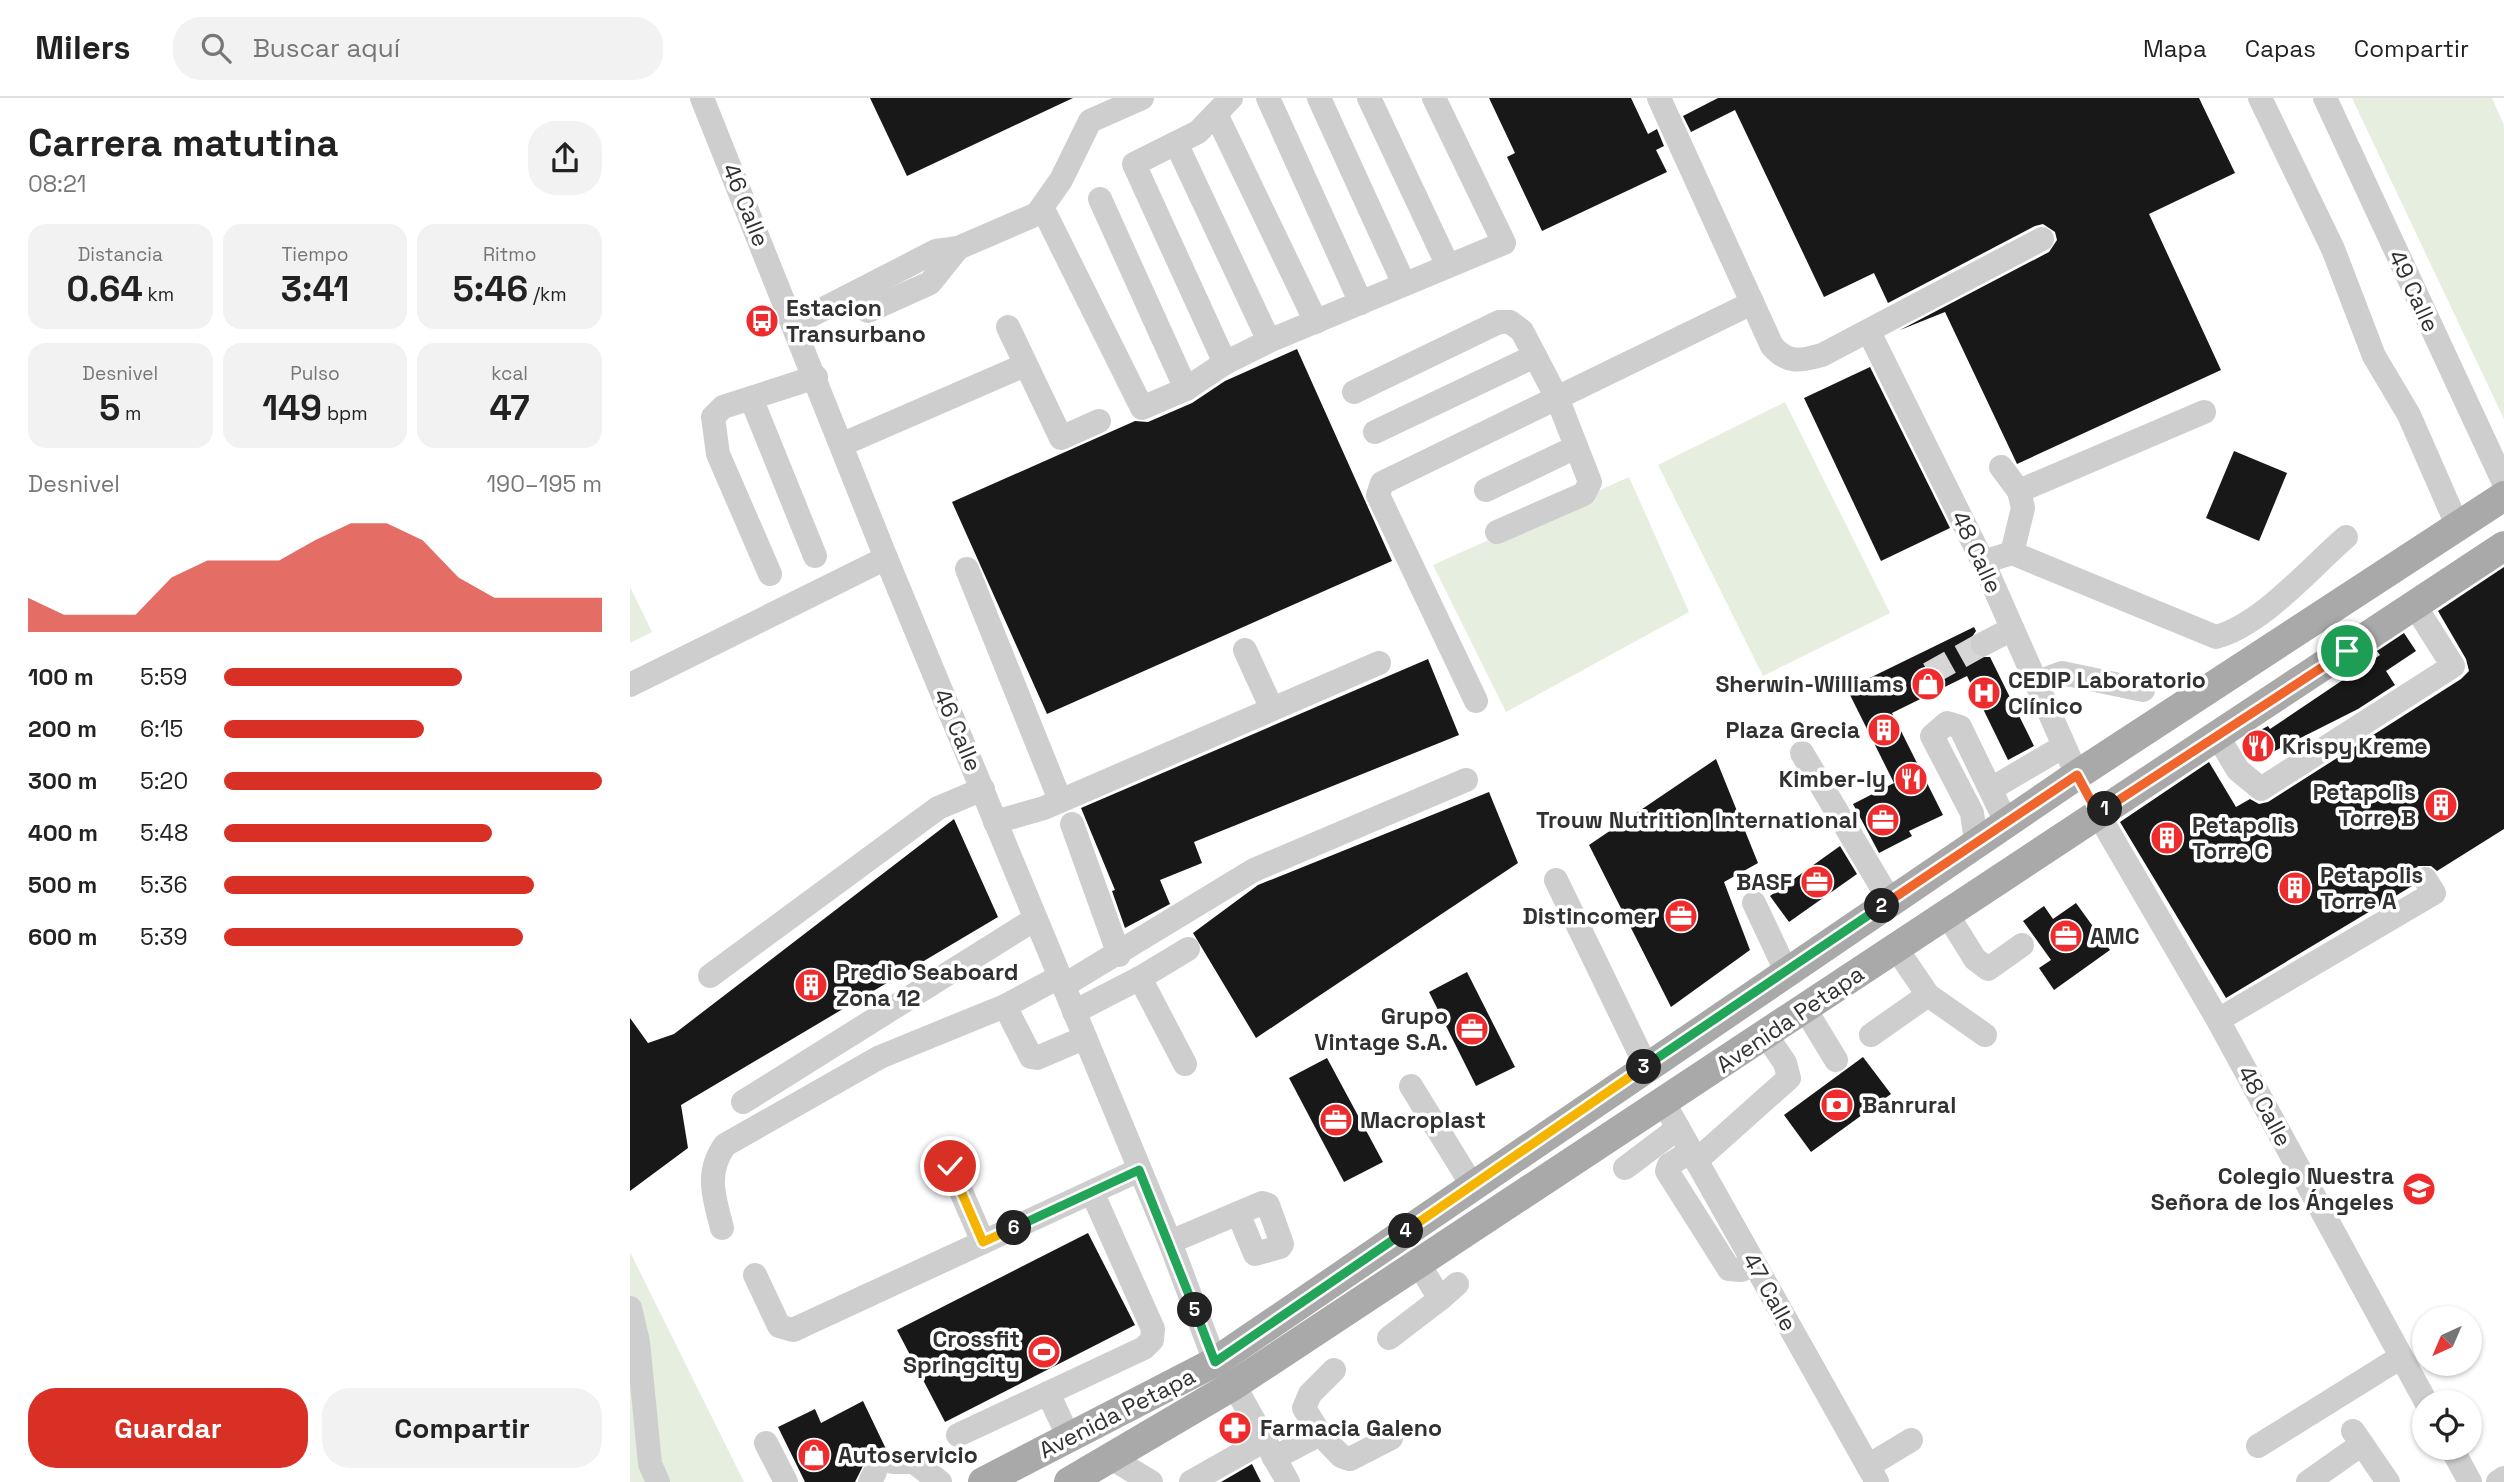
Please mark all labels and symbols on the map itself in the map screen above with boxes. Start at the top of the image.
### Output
street label: 46 Calle [716,159,776,251]
street label: 49 Calle [2382,245,2446,337]
place label: Estacion Transurbano [786,293,926,349]
bus stop icon: Estacion Transurbano [743,302,781,340]
street label: 48 Calle [1945,506,2009,598]
pin [2317,621,2377,681]
shop icon: Sherwin-Williams [1909,665,1947,703]
place label: CEDIP Laboratorio Clínico [2008,665,2206,721]
place label: Sherwin-Williams [1715,669,1904,699]
hospital icon: CEDIP Laboratorio Clínico [1965,674,2003,712]
street label: 46 Calle [927,684,989,776]
building icon: Plaza Grecia [1865,711,1903,749]
place label: Plaza Grecia [1726,715,1860,745]
restaurant icon: Krispy Kreme [2239,727,2277,765]
place label: Krispy Kreme [2282,731,2428,761]
restaurant icon: Kimber-ly [1892,760,1930,798]
place label: Kimber-ly [1779,764,1886,794]
place label: Petapolis Torre B [2313,777,2416,833]
building icon: Petapolis Torre B [2422,786,2460,824]
pin: 1 [2088,792,2122,826]
office icon: Trouw Nutrition International [1864,801,1902,839]
place label: Trouw Nutrition International [1536,805,1858,835]
place label: Petapolis Torre C [2192,810,2295,866]
building icon: Petapolis Torre C [2148,819,2186,857]
place label: Petapolis Torre A [2320,860,2423,916]
office icon: BASF [1798,863,1836,901]
place label: BASF [1736,867,1792,897]
building icon: Petapolis Torre A [2276,869,2314,907]
pin: 2 [1864,888,1900,924]
office icon: Distincomer [1662,897,1700,935]
place label: Distincomer [1522,901,1656,931]
office icon: AMC [2047,917,2085,955]
place label: AMC [2090,921,2140,951]
place label: Predio Seaboard Zona 12 [836,957,1018,1013]
street label: Avenida Petapa [1710,959,1870,1079]
building icon: Predio Seaboard Zona 12 [792,966,830,1004]
place label: Grupo Vintage S.A. [1314,1001,1448,1057]
office icon: Grupo Vintage S.A. [1453,1010,1491,1048]
pin: 3 [1626,1049,1662,1084]
street label: 48 Calle [2231,1060,2299,1152]
bank icon: Banrural [1818,1086,1856,1124]
place label: Banrural [1862,1090,1956,1120]
office icon: Macroplast [1317,1101,1355,1139]
place label: Macroplast [1360,1105,1486,1135]
pin [920,1136,980,1196]
place label: Colegio Nuestra Señora de los Ángeles [2151,1161,2394,1217]
school or university icon: Colegio Nuestra Señora de los Ángeles [2400,1170,2438,1208]
pin: 6 [996,1210,1032,1246]
pin: 4 [1388,1214,1424,1248]
street label: 47 Calle [1736,1247,1804,1337]
pin: 5 [1178,1292,1212,1328]
north arrow [2412,1306,2482,1376]
place label: Crossfit Springcity [903,1324,1020,1380]
sports icon: Crossfit Springcity [1025,1333,1063,1371]
street label: Avenida Petapa [1034,1361,1200,1465]
pharmacy icon: Farmacia Galeno [1216,1409,1254,1447]
place label: Farmacia Galeno [1260,1413,1442,1443]
shop icon: Autoservicio [795,1436,833,1474]
place label: Autoservicio [838,1440,978,1470]

